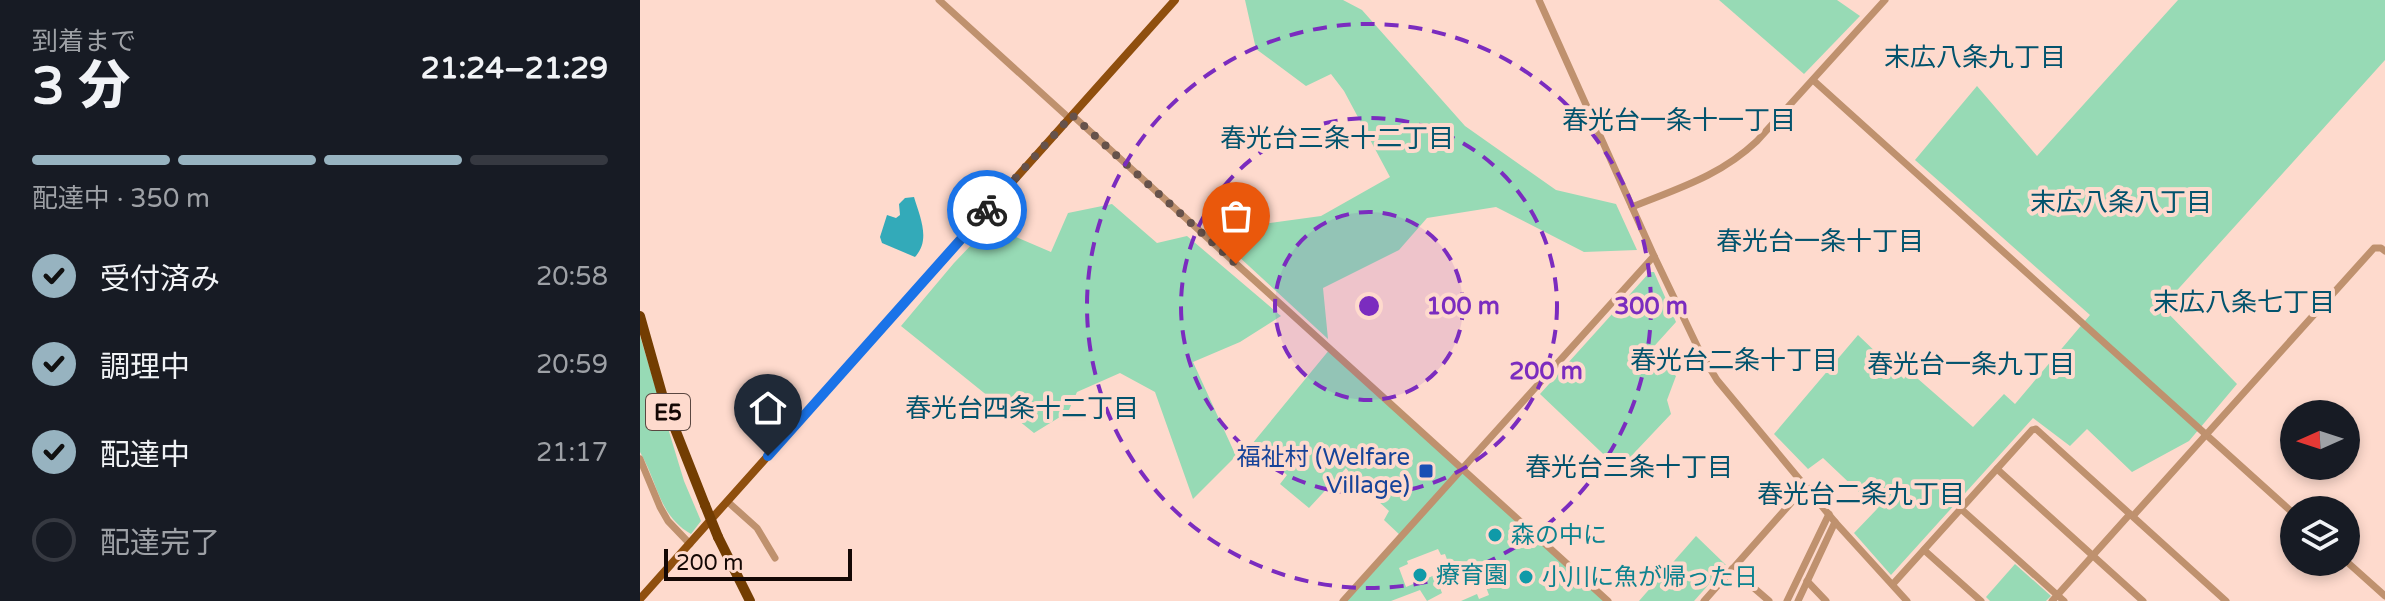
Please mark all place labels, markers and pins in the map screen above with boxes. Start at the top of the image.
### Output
pin [1202,182,1270,264]
centre of rings [1355,292,1383,320]
pin [734,374,802,456]
place label: 福祉村 (Welfare Village) [1237,443,1410,500]
marker: 福祉村 (Welfare Village) [1417,462,1435,480]
place label: 森の中に [1511,521,1607,550]
marker: 森の中に [1486,526,1504,544]
place label: 療育園 [1436,561,1508,590]
place label: 小川に魚が帰った日 [1542,563,1758,592]
marker: 療育園 [1411,566,1429,584]
marker: 小川に魚が帰った日 [1517,568,1535,586]

